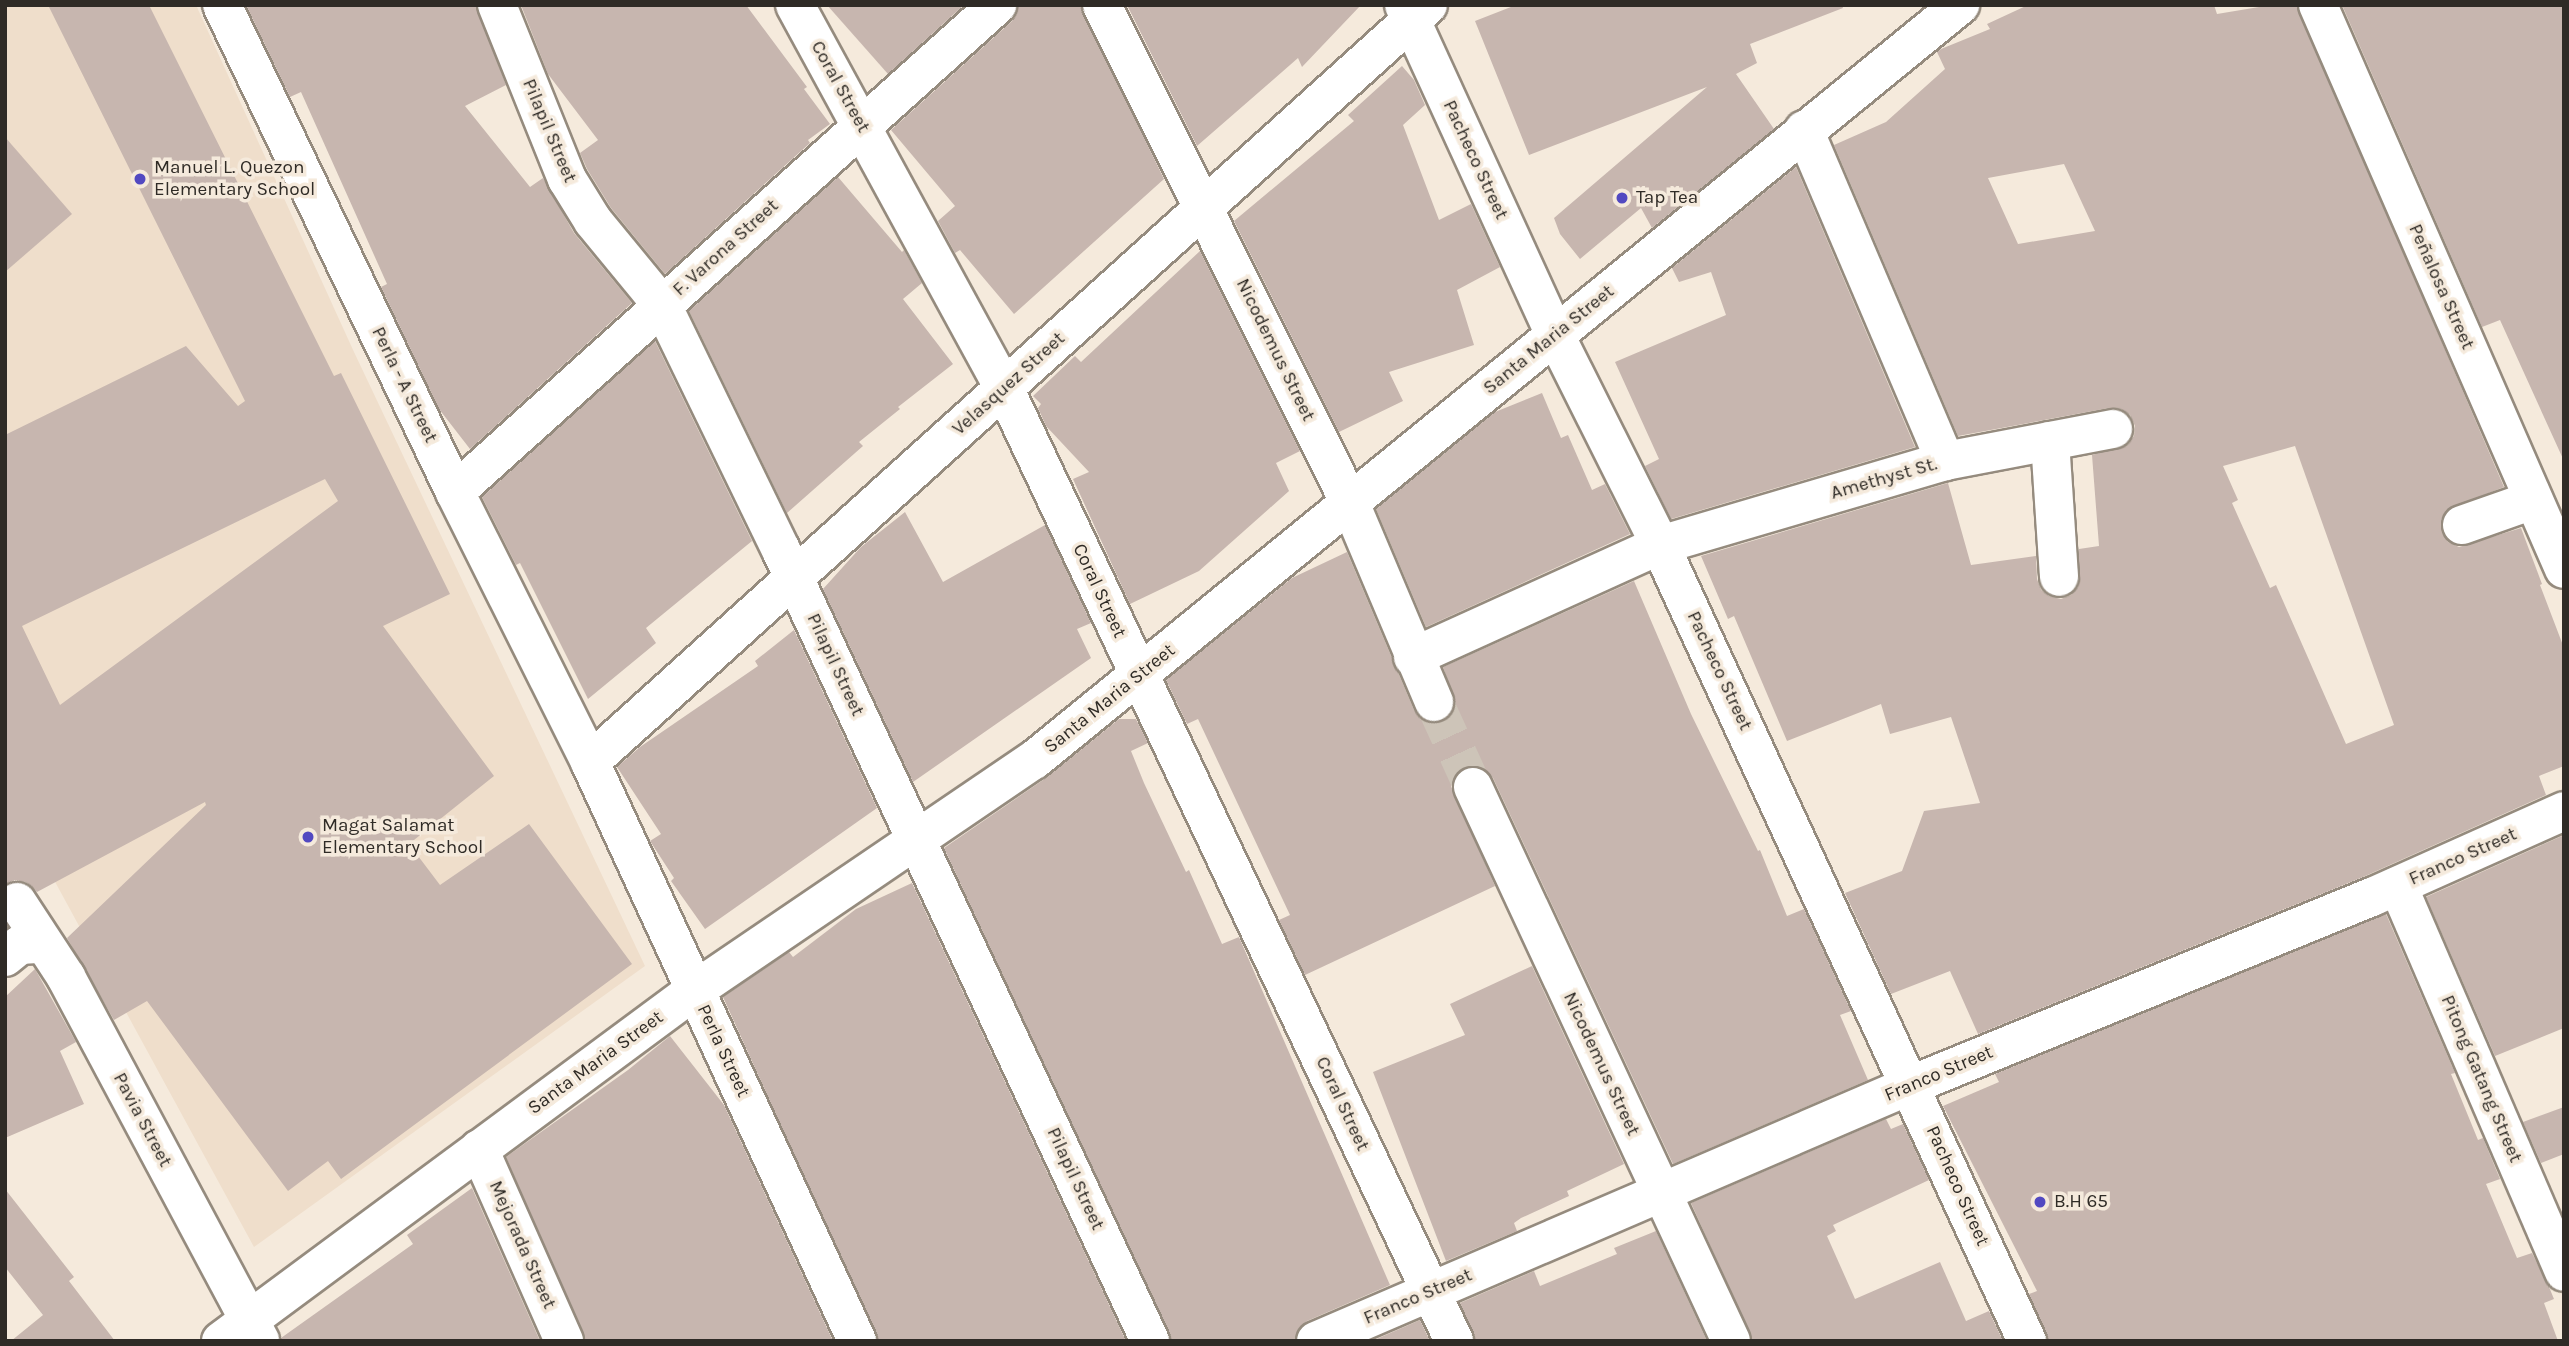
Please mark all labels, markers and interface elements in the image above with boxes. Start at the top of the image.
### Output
street label: Coral Street [805,37,875,137]
street label: Pilapil Street [517,76,581,186]
street label: Pacheco Street [1437,97,1513,223]
place label: Manuel L. Quezon Elementary School [154,157,315,201]
marker: Manuel L. Quezon Elementary School [132,171,148,187]
place label: Tap Tea [1636,187,1698,209]
marker: Tap Tea [1614,190,1630,206]
street label: F. Varona Street [668,195,784,301]
street label: Peñalosa Street [2403,221,2479,353]
street label: Nicodemus Street [1231,275,1319,425]
street label: Santa Maria Street [1479,280,1619,400]
street label: Perla - A Street [366,323,442,447]
street label: Velasquez Street [948,327,1070,441]
street label: Amethyst St. [1828,453,1940,505]
street label: Coral Street [1067,540,1131,642]
street label: Pacheco Street [1681,608,1757,734]
street label: Pilapil Street [801,610,869,720]
street label: Santa Maria Street [1040,639,1180,759]
place label: Magat Salamat Elementary School [322,815,483,859]
street label: Franco Street [2406,823,2520,891]
marker: Magat Salamat Elementary School [300,829,316,845]
street label: Nicodemus Street [1558,989,1644,1139]
street label: Pitong Gatang Street [2435,992,2527,1166]
street label: Perla Street [692,1001,754,1101]
street label: Santa Maria Street [524,1006,668,1120]
street label: Franco Street [1881,1041,1997,1107]
street label: Coral Street [1310,1053,1374,1155]
street label: Pavia Street [108,1069,176,1171]
street label: Pacheco Street [1920,1123,1994,1249]
street label: Pilapil Street [1041,1124,1109,1234]
street label: Mejorada Street [484,1177,560,1313]
place label: B.H 65 [2054,1191,2108,1213]
marker: B.H 65 [2032,1194,2048,1210]
street label: Franco Street [1360,1264,1476,1330]

